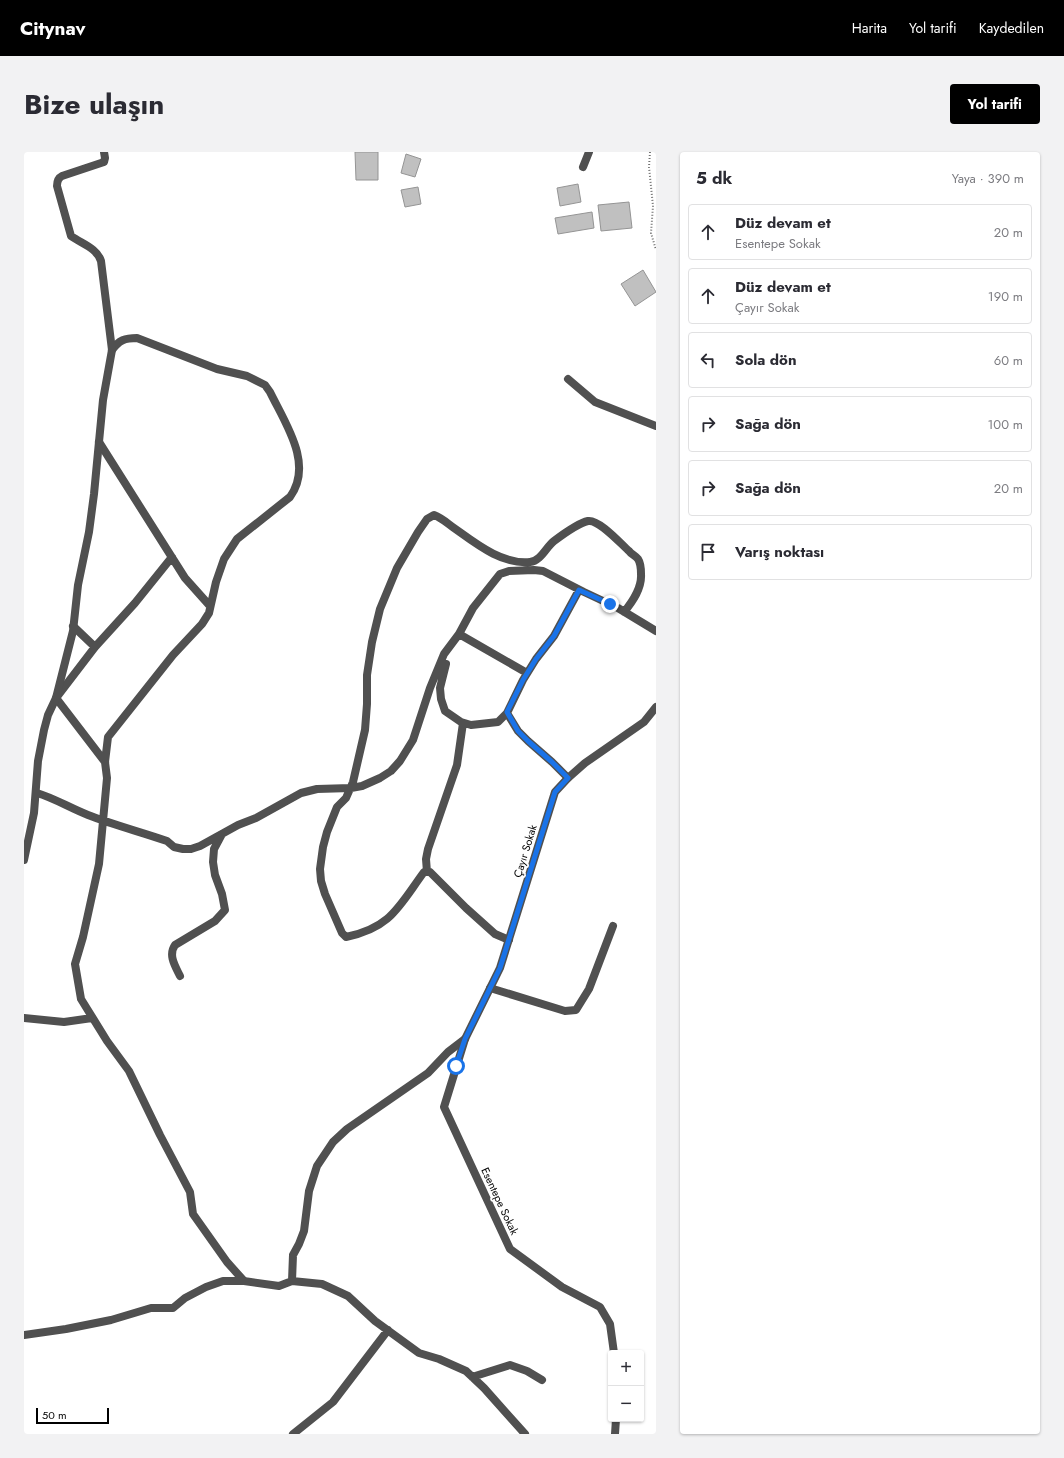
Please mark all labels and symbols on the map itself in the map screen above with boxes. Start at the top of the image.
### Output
route end [601,595,619,613]
street label: Çayır Sokak [509,822,541,879]
route start [447,1057,465,1075]
street label: Esentepe Sokak [477,1165,523,1237]
scale bar [36,1406,109,1425]

